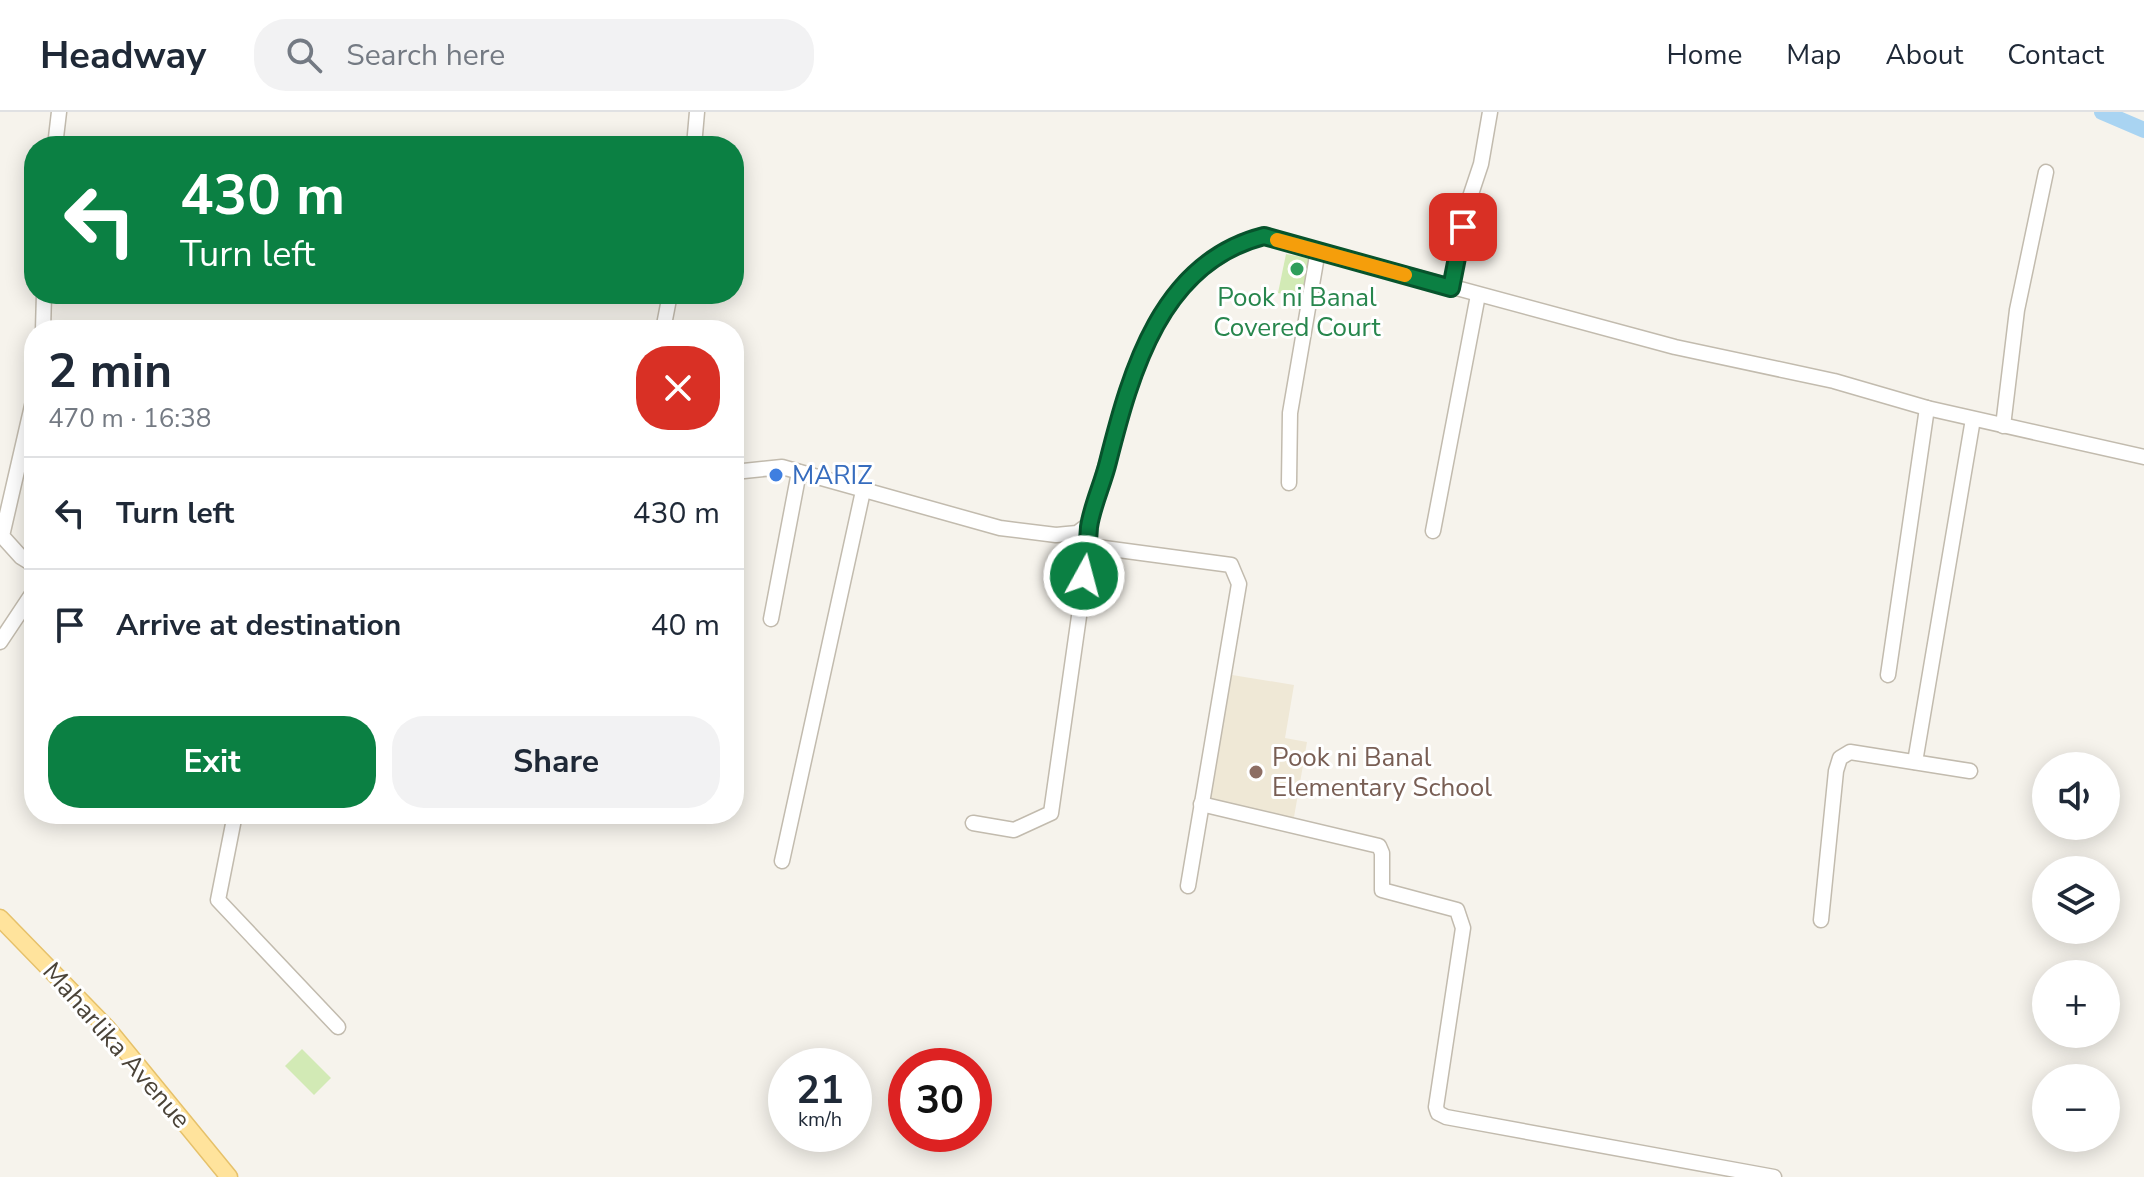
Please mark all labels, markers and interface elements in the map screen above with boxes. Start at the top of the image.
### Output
search box [254,19,814,91]
text: Headway [40,30,206,81]
icon: search [282,33,326,77]
text: Search here [346,35,505,76]
text: Home [1667,36,1742,74]
text: Map [1786,36,1841,74]
text: About [1885,36,1963,74]
text: Contact [2007,36,2104,74]
text: 430 m [180,157,345,234]
icon: left [48,168,152,272]
pin [1429,193,1497,261]
icon: arrive [1441,205,1485,249]
text: Turn left [180,230,315,279]
marker: Pook ni Banal Covered Court [1288,260,1306,278]
place label: Pook ni Banal Covered Court [1213,280,1382,345]
text: 2 min [48,338,172,404]
button: close [636,346,720,430]
text: 470 m · 16:38 [48,401,211,436]
place label: MARIZ [792,458,873,493]
marker: MARIZ [767,466,785,484]
icon: left [48,491,92,535]
text: Turn left [116,493,234,534]
text: 430 m [633,493,720,534]
position arrow [1042,534,1126,618]
icon: arrive [48,603,92,647]
text: Arrive at destination [116,605,401,646]
text: 40 m [651,605,720,646]
button: Exit [48,716,376,808]
button: Share [392,716,720,808]
place label: Pook ni Banal Elementary School [1272,740,1492,805]
map controls [2032,752,2120,1152]
button: sound [2032,752,2120,840]
marker: Pook ni Banal Elementary School [1247,763,1265,781]
button: layers [2032,856,2120,944]
street label: Maharlika Avenue [35,955,199,1136]
button: + [2032,960,2120,1048]
speed limit sign: 30 [888,1048,992,1152]
text: 21 [796,1063,844,1117]
button: − [2032,1064,2120,1152]
text: km/h [798,1106,842,1133]

